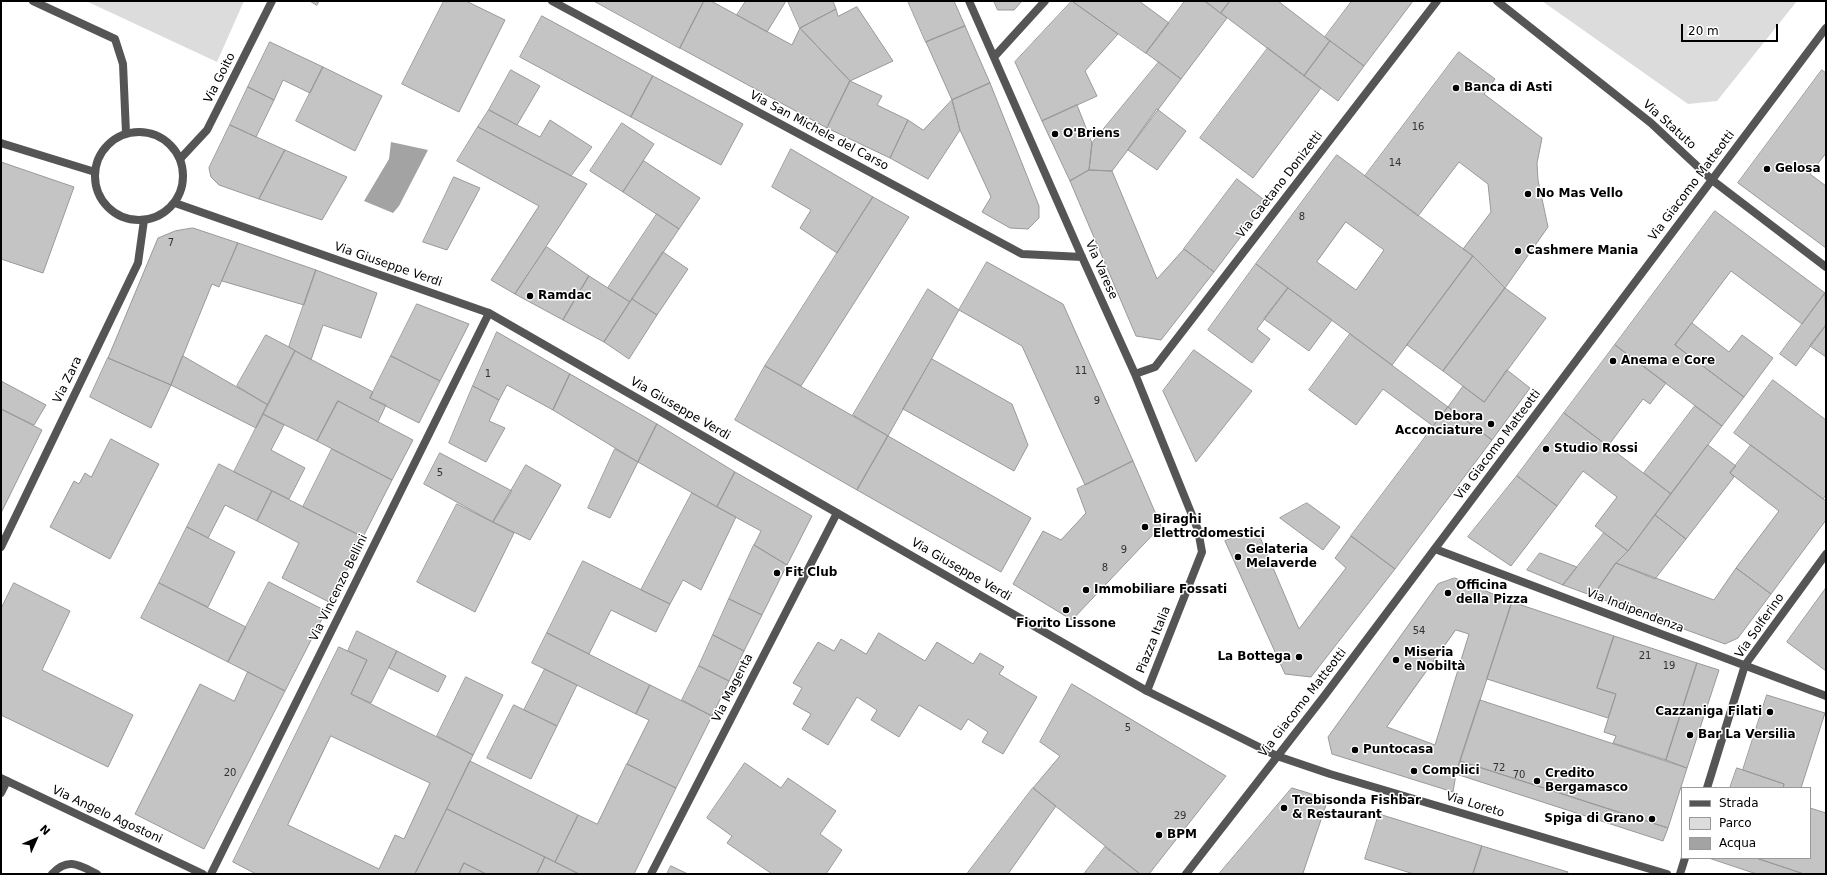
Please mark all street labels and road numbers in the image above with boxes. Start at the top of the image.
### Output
street label: Via Goito [201,50,239,106]
street label: Via San Michele del Carso [747,88,891,174]
street label: Via Statuto [1639,97,1699,153]
street label: Via Giacomo Matteotti [1646,128,1738,244]
street label: Via Gaetano Donizetti [1234,129,1326,241]
street label: Via Varese [1082,238,1120,302]
street label: Via Giuseppe Verdi [332,240,444,290]
street label: Via Zara [51,354,85,406]
street label: Via Giuseppe Verdi [627,374,733,444]
street label: Via Giacomo Matteotti [1452,387,1544,503]
street label: Via Vincenzo Bellini [307,532,371,644]
street label: Via Giuseppe Verdi [908,535,1014,605]
street label: Via Indipendenza [1584,586,1686,636]
street label: Via Solferino [1732,591,1788,661]
street label: Piazza Italia [1134,604,1174,676]
street label: Via Giacomo Matteotti [1256,646,1350,760]
street label: Via Magenta [710,651,756,725]
street label: Via Angelo Agostoni [50,783,164,847]
street label: Via Loreto [1444,789,1506,821]

